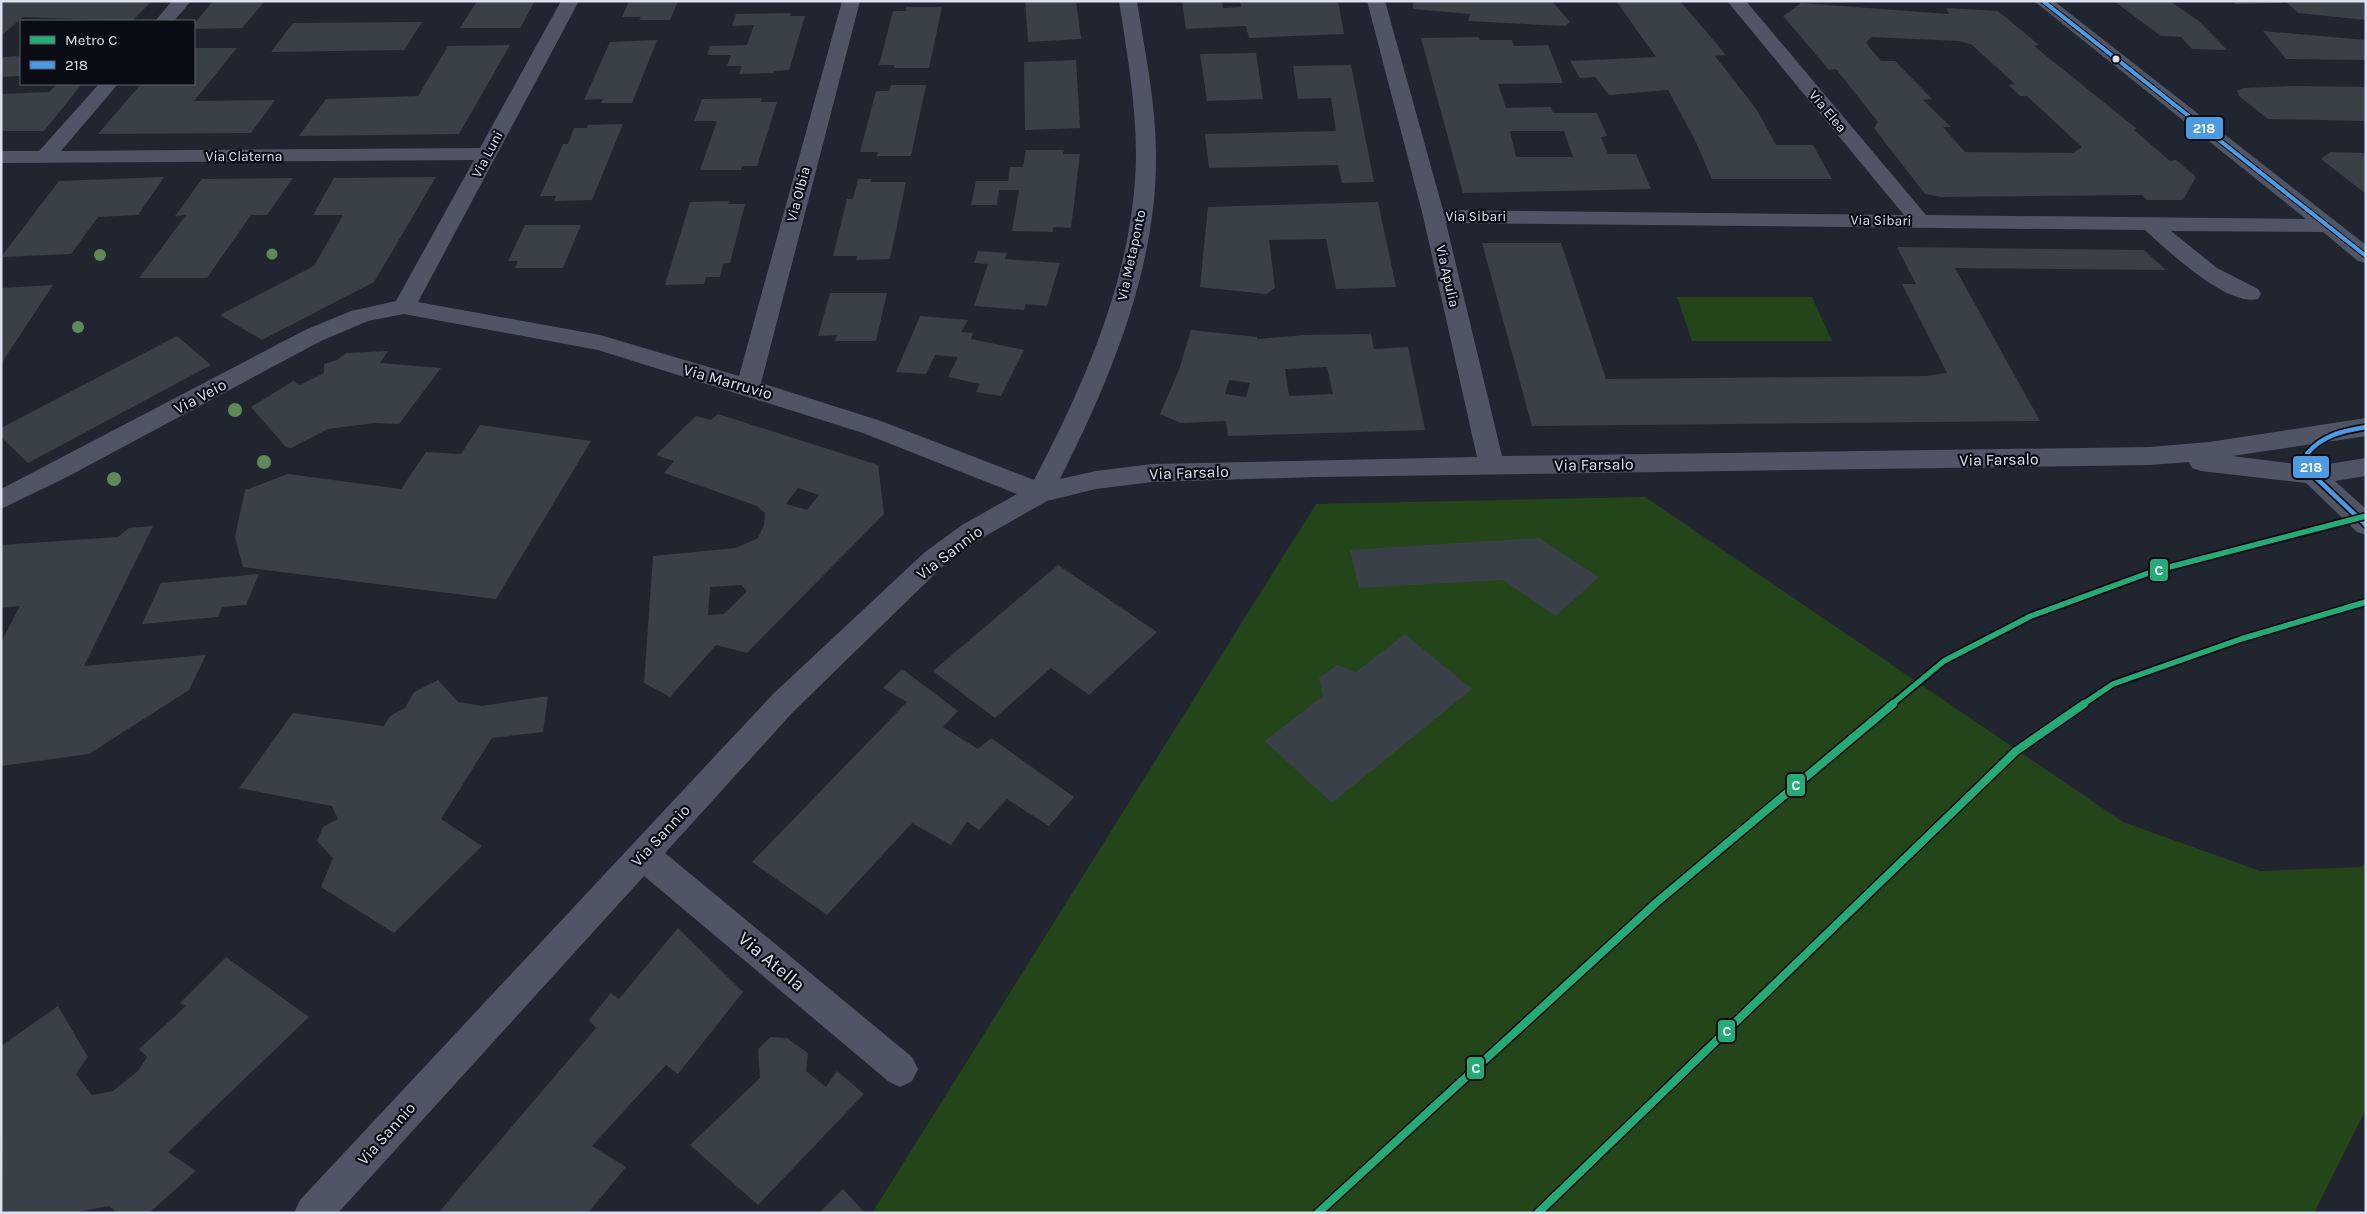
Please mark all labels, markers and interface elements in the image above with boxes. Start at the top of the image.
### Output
legend [20,20,195,85]
text: Metro C [65,31,117,49]
unlabelled marker [2111,54,2121,64]
text: 218 [65,56,88,74]
street label: Via Elea [1805,87,1850,136]
line badge: 218 [2185,116,2224,140]
text: 218 [2193,120,2215,137]
street label: Via Luni [468,128,507,181]
street label: Via Claterna [206,148,282,165]
street label: Via Olbia [783,165,814,223]
street label: Via Metaponto [1114,208,1149,302]
street label: Via Sibari [1446,208,1506,225]
street label: Via Sibari [1850,211,1912,230]
street label: Via Apulia [1432,243,1463,309]
street label: Via Marruvio [681,360,774,403]
street label: Via Veio [171,375,230,418]
street label: Via Farsalo [1959,449,2039,470]
street label: Via Farsalo [1554,454,1634,475]
line badge: 218 [2292,455,2330,479]
text: 218 [2300,459,2322,476]
street label: Via Farsalo [1149,462,1229,483]
street label: Via Sannio [913,521,986,583]
line badge: C [2149,558,2169,582]
text: C [2155,562,2164,579]
line badge: C [1786,773,1806,797]
text: C [1792,777,1801,794]
street label: Via Sannio [627,800,694,870]
street label: Via Atella [734,928,809,996]
line badge: C [1717,1019,1736,1043]
text: C [1723,1023,1732,1040]
line badge: C [1466,1056,1485,1080]
text: C [1472,1060,1481,1077]
street label: Via Sannio [353,1098,419,1169]

